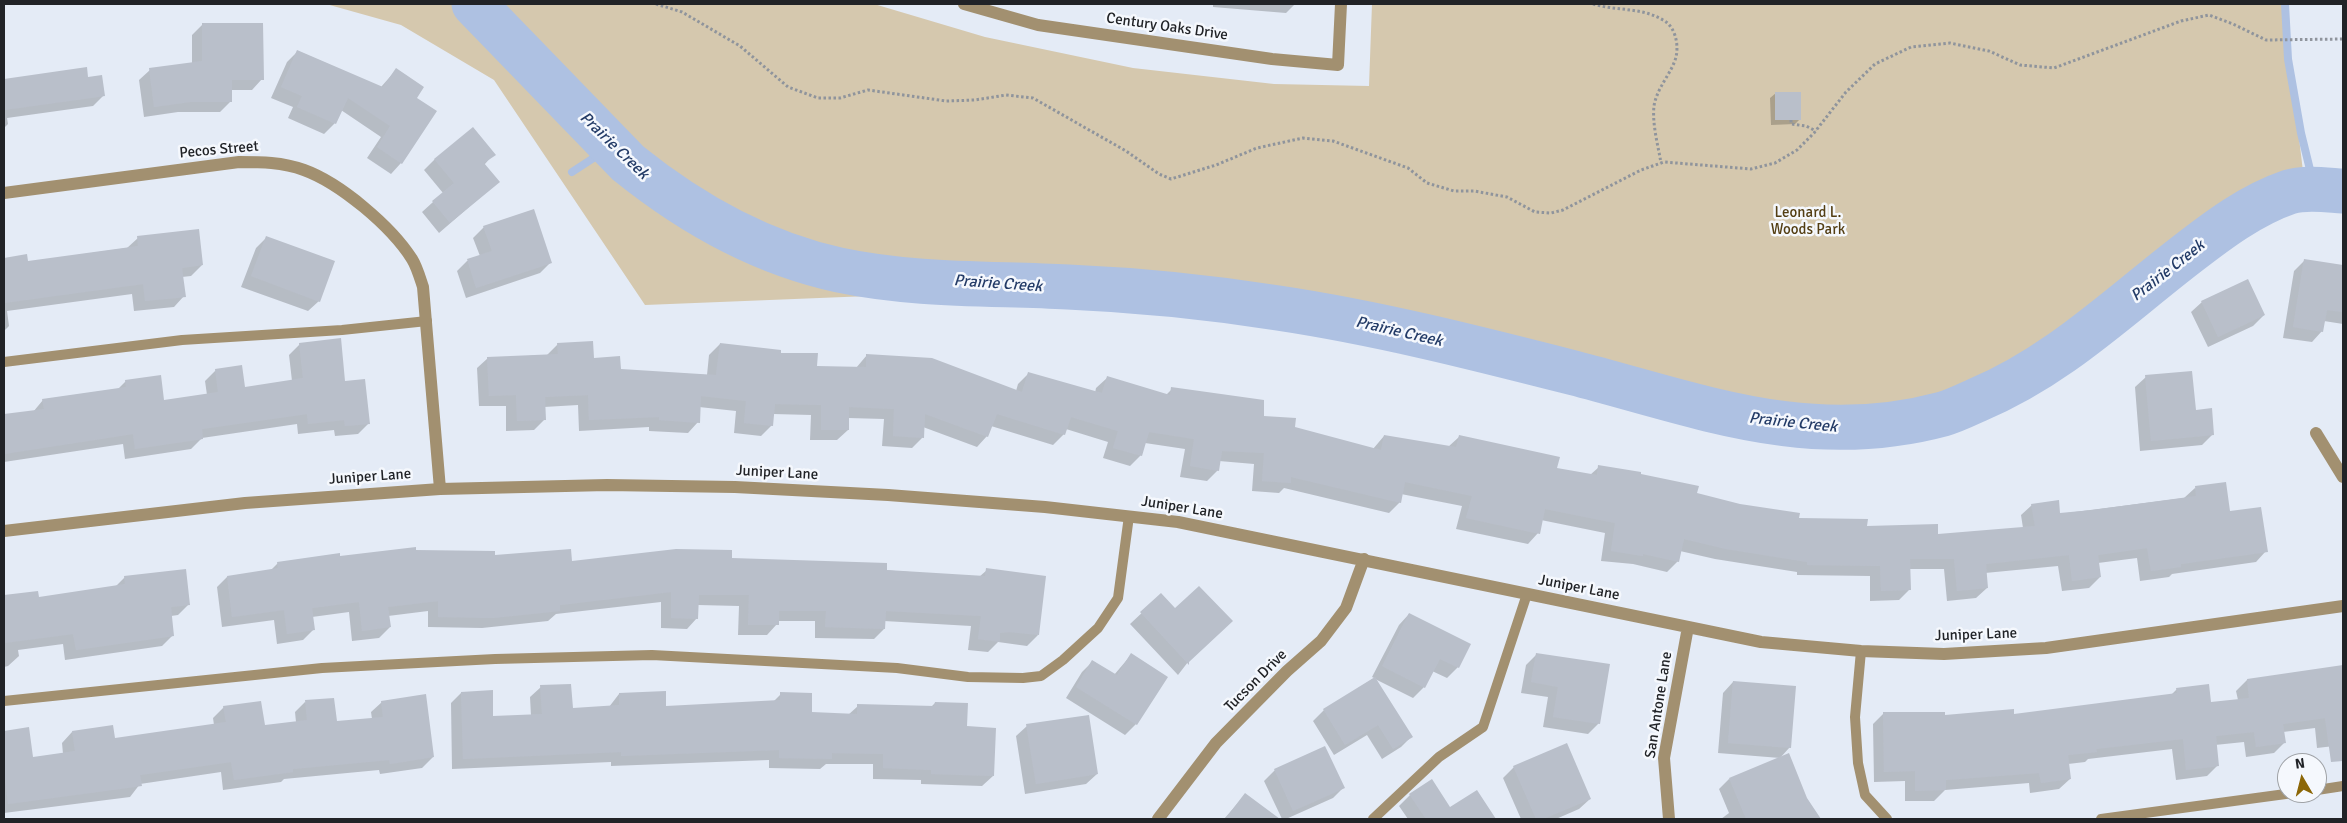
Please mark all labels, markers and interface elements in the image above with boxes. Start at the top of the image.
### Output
street label: Century Oaks Drive [1105,10,1229,44]
water label: Prairie Creek [576,108,652,184]
street label: Pecos Street [179,138,259,162]
park label: Leonard L. Woods Park [1771,204,1845,239]
water label: Prairie Creek [2127,236,2209,306]
water label: Prairie Creek [953,271,1043,297]
water label: Prairie Creek [1354,313,1444,351]
water label: Prairie Creek [1748,409,1838,437]
street label: Juniper Lane [735,462,819,484]
street label: Juniper Lane [328,465,412,489]
street label: Juniper Lane [1140,493,1224,523]
street label: Juniper Lane [1537,571,1621,605]
street label: Juniper Lane [1934,625,2018,645]
street label: Tucson Drive [1221,646,1291,716]
street label: San Antone Lane [1642,650,1676,760]
north arrow [2277,753,2327,803]
text: N [2294,755,2306,773]

